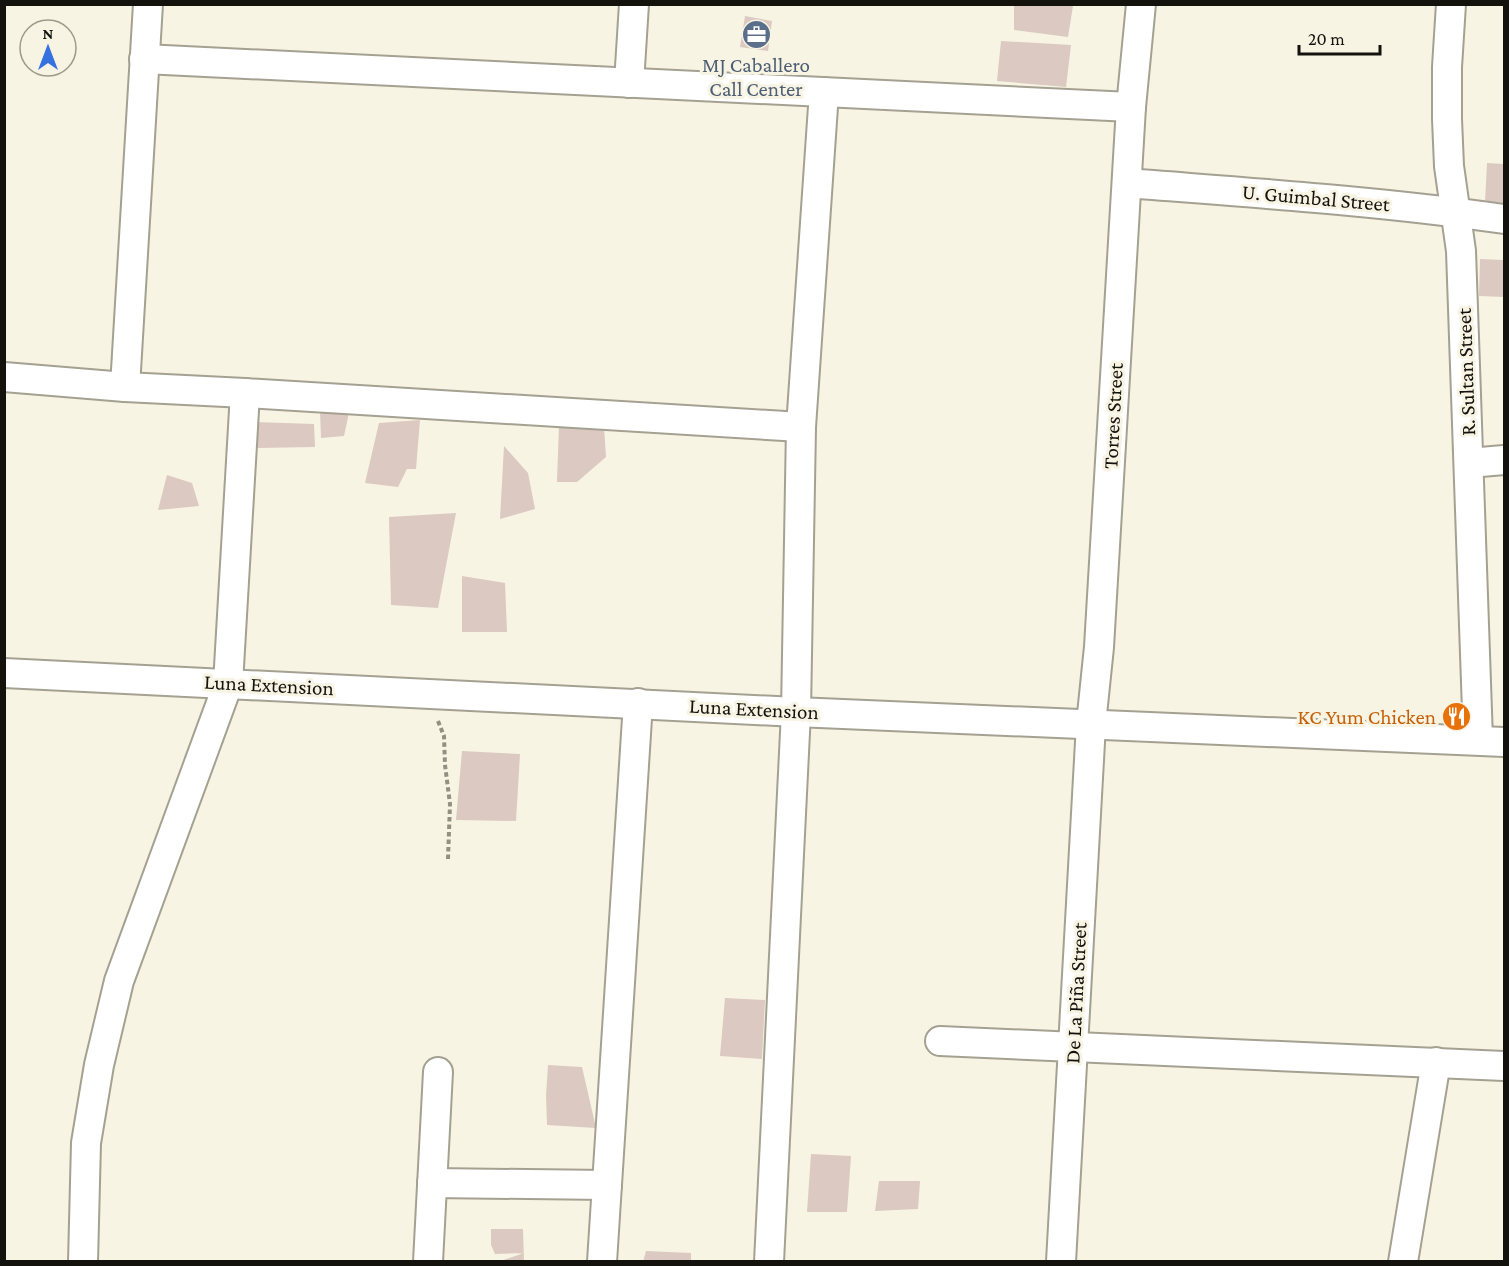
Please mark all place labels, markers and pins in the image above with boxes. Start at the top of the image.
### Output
office icon: MJ Caballero Call Center [740,18,772,50]
place label: MJ Caballero Call Center [702,53,810,101]
restaurant icon: KC Yum Chicken [1441,701,1473,733]
place label: KC Yum Chicken [1298,705,1436,729]

